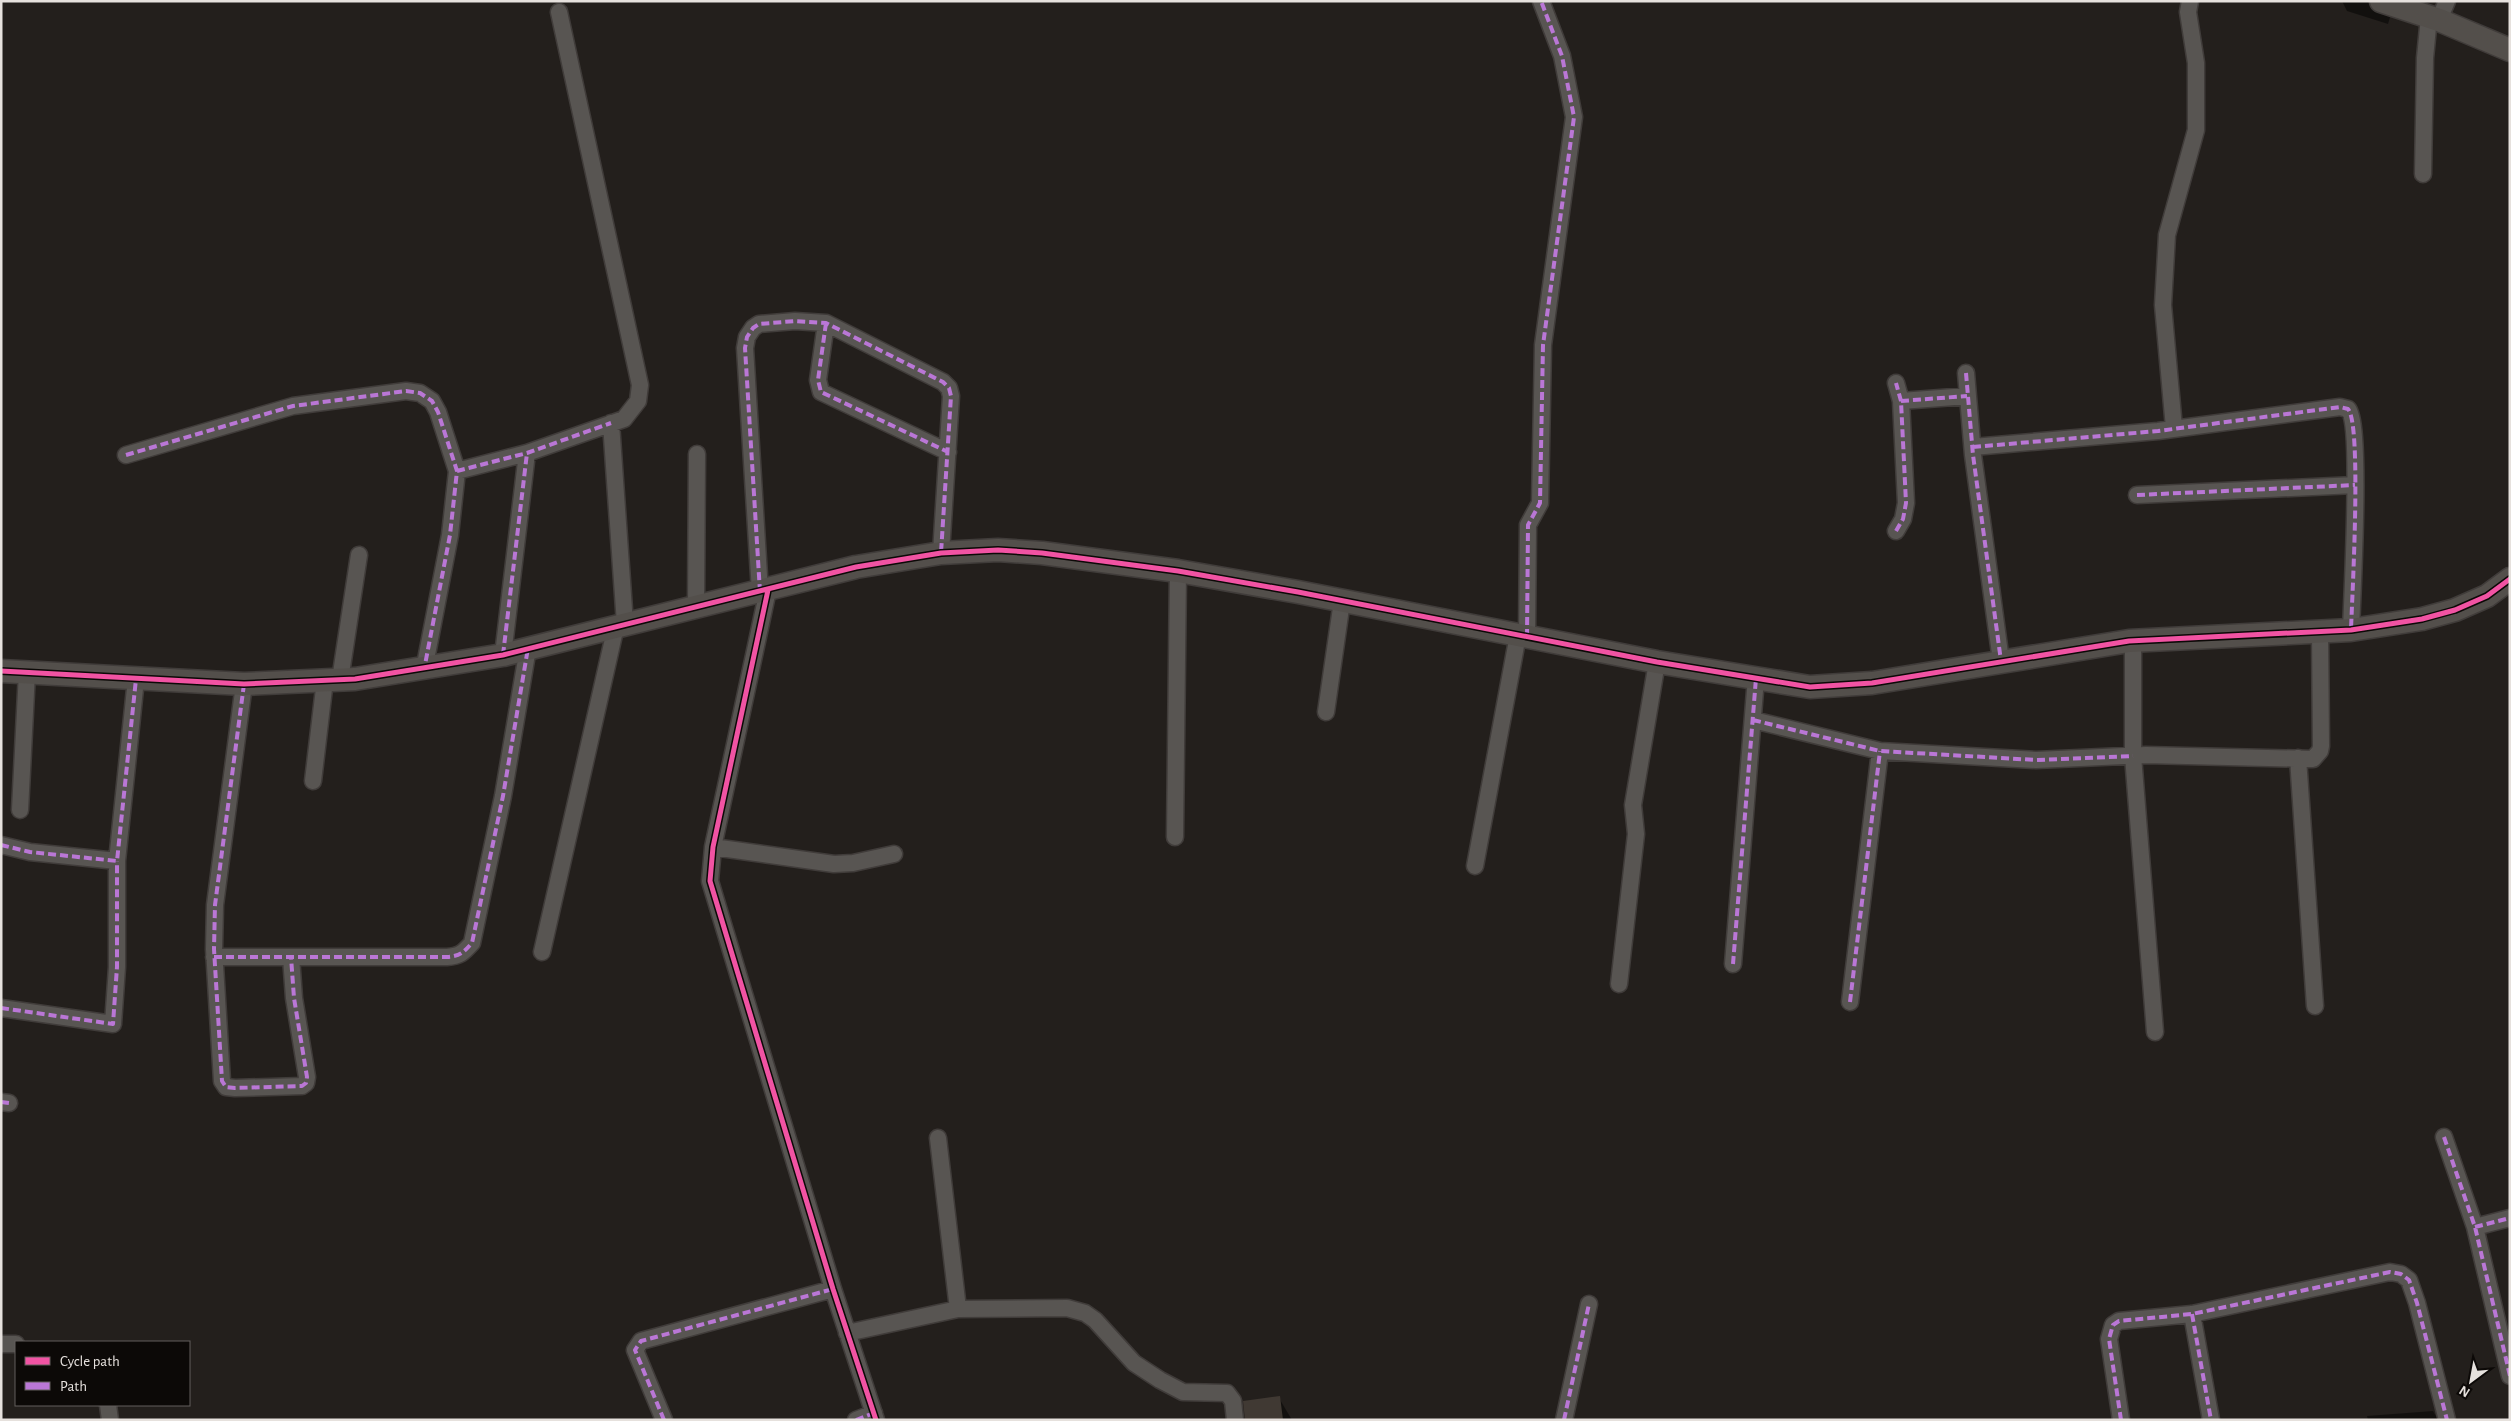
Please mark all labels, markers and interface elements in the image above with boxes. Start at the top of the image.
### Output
legend [15,1341,190,1406]
text: Cycle path [60,1354,120,1369]
north arrow [2446,1356,2496,1406]
text: Path [60,1379,87,1394]
text: N [2457,1383,2472,1400]

